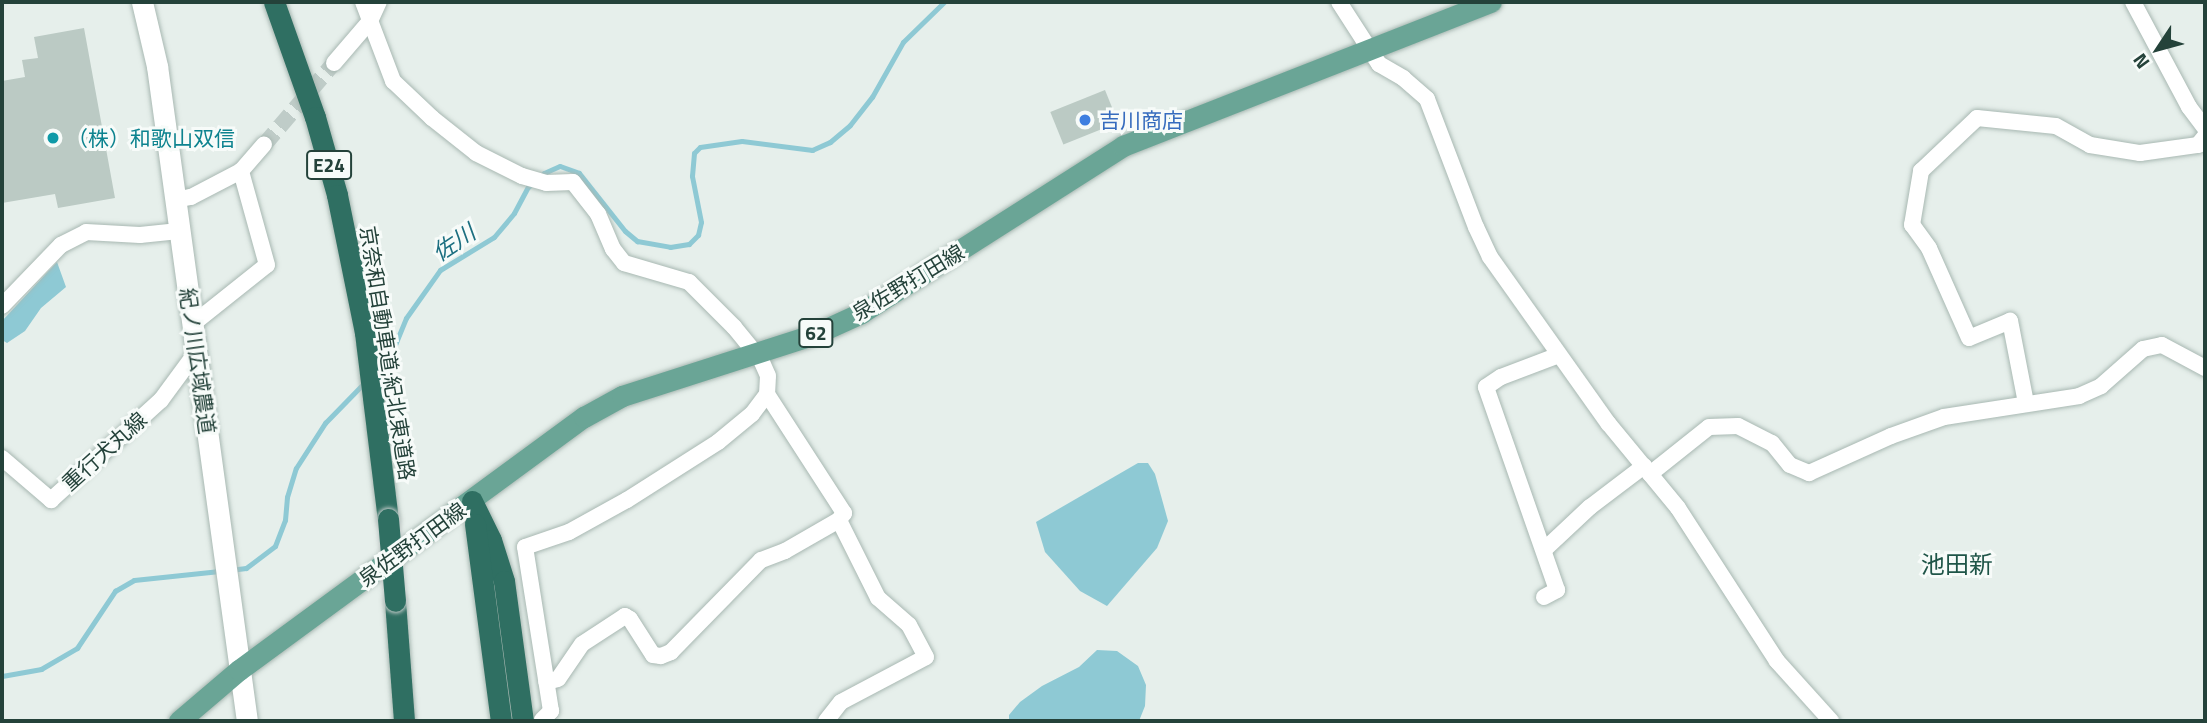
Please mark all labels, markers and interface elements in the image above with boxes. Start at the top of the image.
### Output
north arrow [2123,14,2193,84]
text: N [2125,48,2156,75]
place label: 吉川商店 [1099,107,1183,133]
marker: 吉川商店 [1077,112,1093,128]
place label: （株）和歌山双信 [67,125,235,151]
marker: （株）和歌山双信 [45,130,61,146]
road number: E24 [304,150,354,181]
water label: 佐川 [427,219,481,267]
street label: 京奈和自動車道;紀北東道路 [355,224,421,482]
street label: 泉佐野打田線 [848,239,968,325]
street label: 紀ノ川広域農道 [175,286,221,436]
road number: 62 [797,318,835,348]
street label: 重行犬丸線 [57,407,151,495]
street label: 泉佐野打田線 [354,497,470,591]
district label: 池田新 [1921,551,1993,579]

